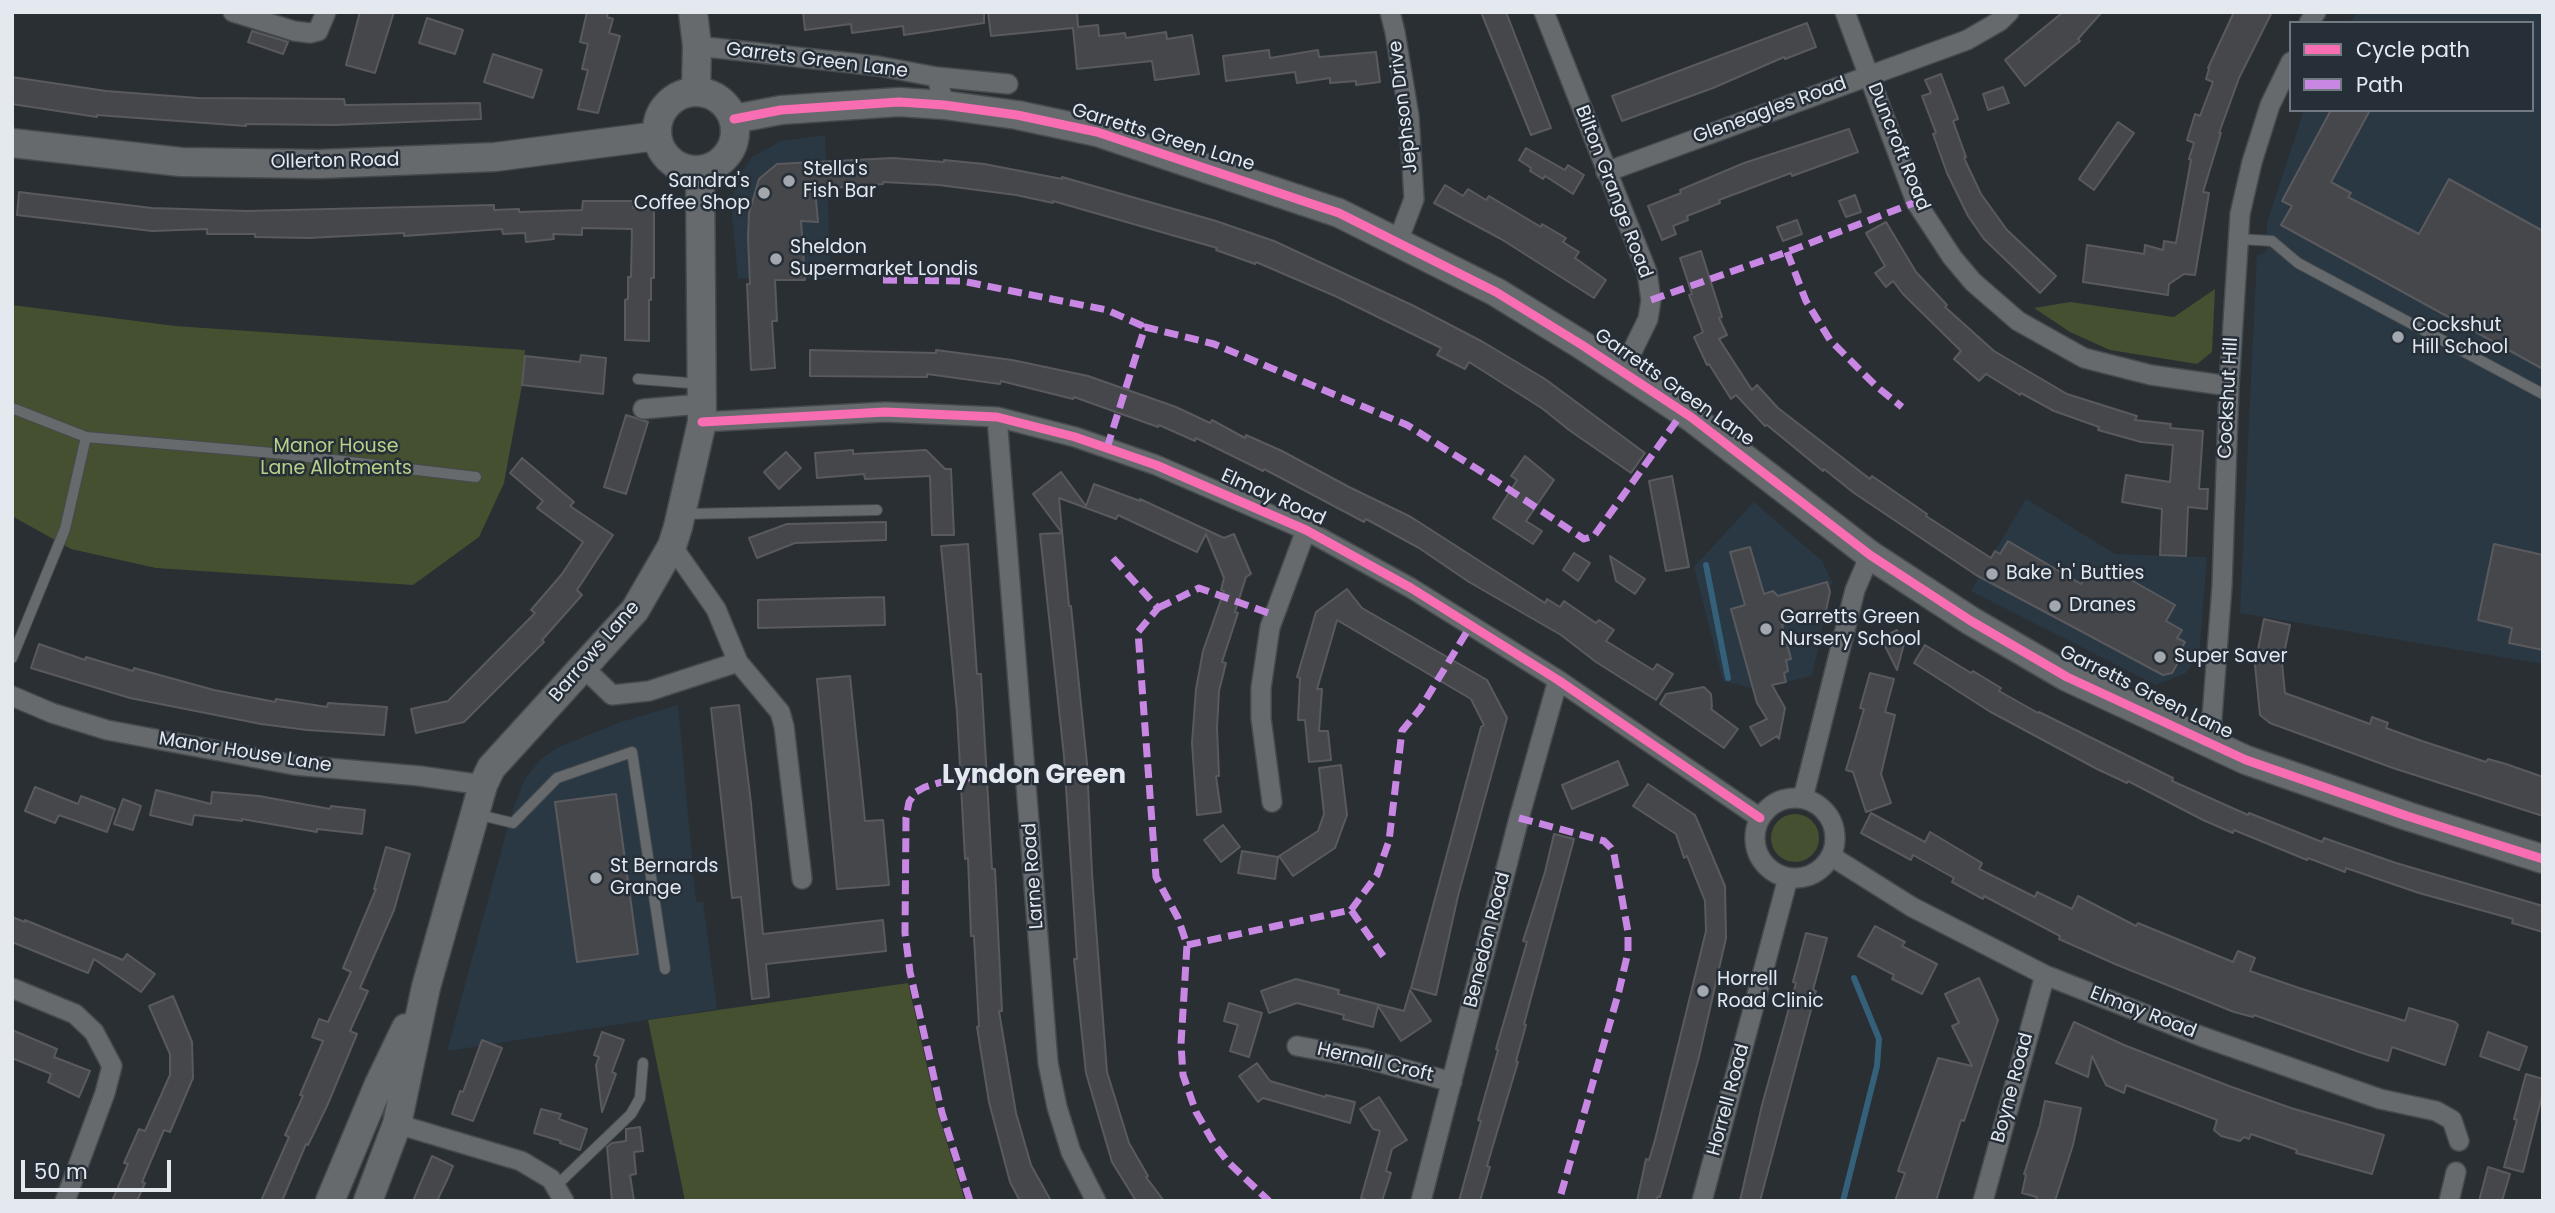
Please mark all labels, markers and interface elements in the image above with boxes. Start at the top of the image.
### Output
legend [2289,21,2534,112]
text: Cycle path [2356,35,2470,64]
street label: Garrets Green Lane [725,39,909,83]
street label: Jephson Drive [1385,39,1423,175]
text: Path [2356,70,2403,99]
street label: Gleneagles Road [1690,73,1850,149]
street label: Duncroft Road [1862,80,1934,214]
street label: Garretts Green Lane [1069,99,1257,177]
street label: Bilton Grange Road [1570,102,1656,282]
street label: Ollerton Road [270,149,400,175]
place label: Stella's Fish Bar [803,159,876,203]
place label: Sandra's Coffee Shop [634,171,750,215]
marker: Stella's Fish Bar [781,173,797,189]
marker: Sandra's Coffee Shop [756,185,772,201]
place label: Sheldon Supermarket Londis [790,237,978,281]
marker: Sheldon Supermarket Londis [768,251,784,267]
place label: Cockshut Hill School [2412,315,2508,359]
street label: Garretts Green Lane [1590,324,1758,452]
marker: Cockshut Hill School [2390,329,2406,345]
street label: Cockshut Hill [2214,337,2244,459]
park label: Manor House Lane Allotments [260,436,412,480]
street label: Elmay Road [1217,465,1329,531]
place label: Bake 'n' Butties [2006,563,2144,585]
marker: Bake 'n' Butties [1984,566,2000,582]
place label: Dranes [2069,595,2136,617]
street label: Barrows Lane [545,597,645,707]
marker: Dranes [2047,598,2063,614]
place label: Garretts Green Nursery School [1780,607,1921,651]
marker: Garretts Green Nursery School [1758,621,1774,637]
street label: Garretts Green Lane [2056,641,2236,745]
place label: Super Saver [2174,646,2288,668]
marker: Super Saver [2152,649,2168,665]
street label: Manor House Lane [157,728,333,778]
district label: Lyndon Green [942,760,1126,792]
street label: Larne Road [1019,822,1049,930]
place label: St Bernards Grange [610,856,719,900]
marker: St Bernards Grange [588,870,604,886]
street label: Benedon Road [1460,870,1516,1010]
place label: Horrell Road Clinic [1717,969,1824,1013]
street label: Elmay Road [2087,982,2199,1044]
marker: Horrell Road Clinic [1695,983,1711,999]
street label: Boyne Road [1987,1031,2039,1145]
street label: Hernall Croft [1315,1039,1435,1087]
street label: Horrell Road [1703,1041,1755,1159]
scale bar [24,1146,175,1190]
text: 50 m [34,1157,88,1186]

